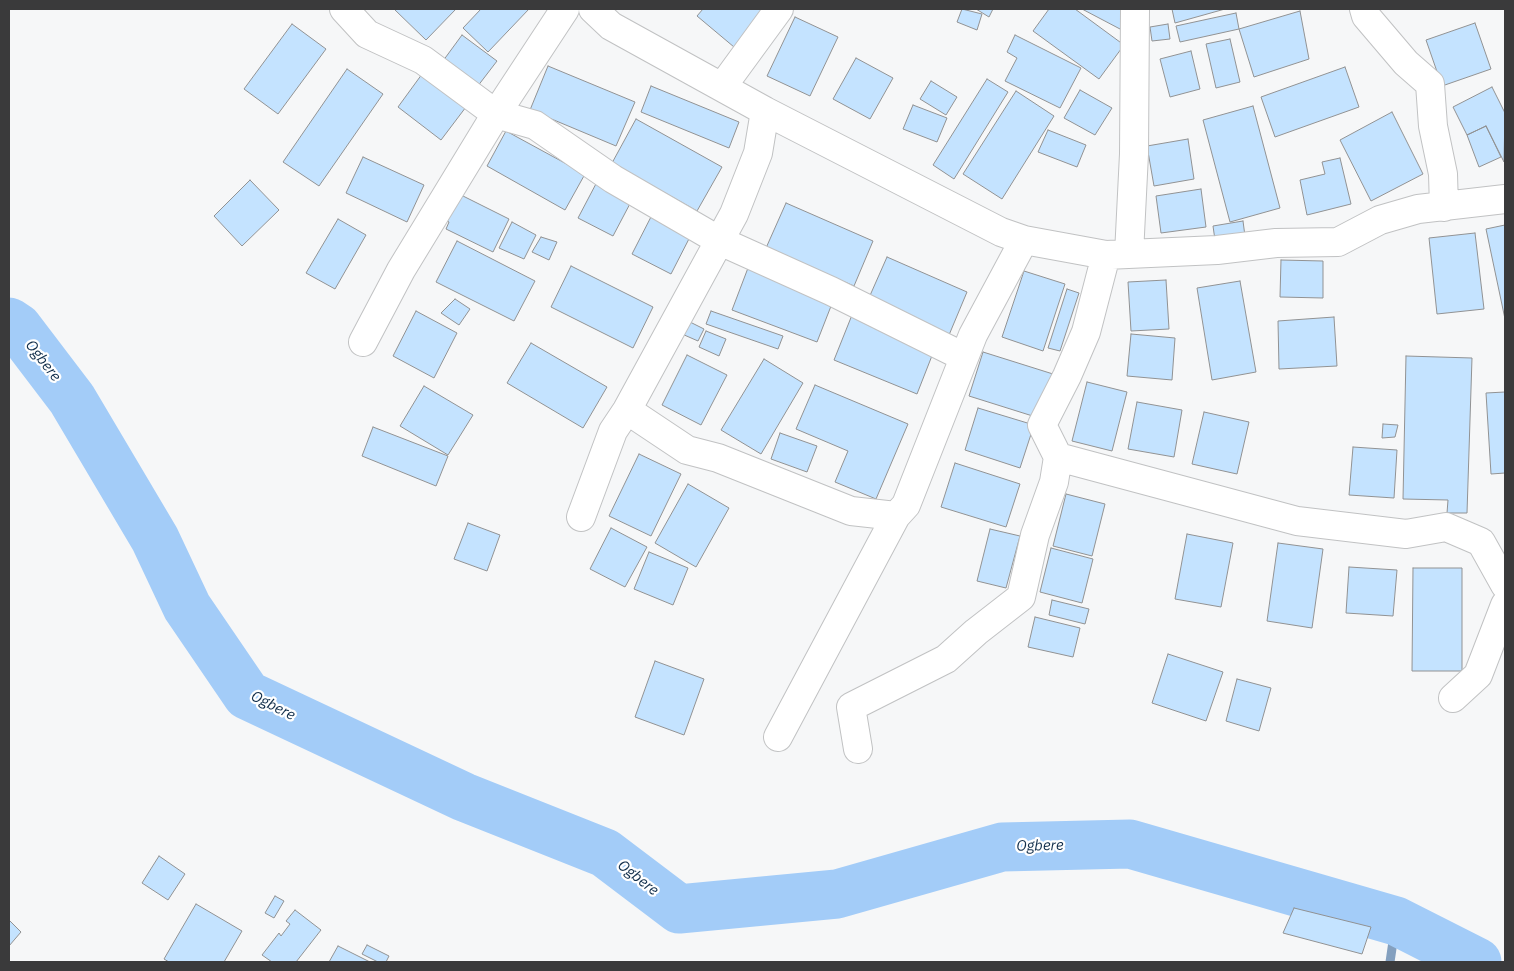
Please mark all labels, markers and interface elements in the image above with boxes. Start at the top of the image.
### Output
water label: Ogbere [21,337,65,385]
water label: Ogbere [248,687,298,725]
water label: Ogbere [1016,837,1064,855]
water label: Ogbere [614,856,662,900]

